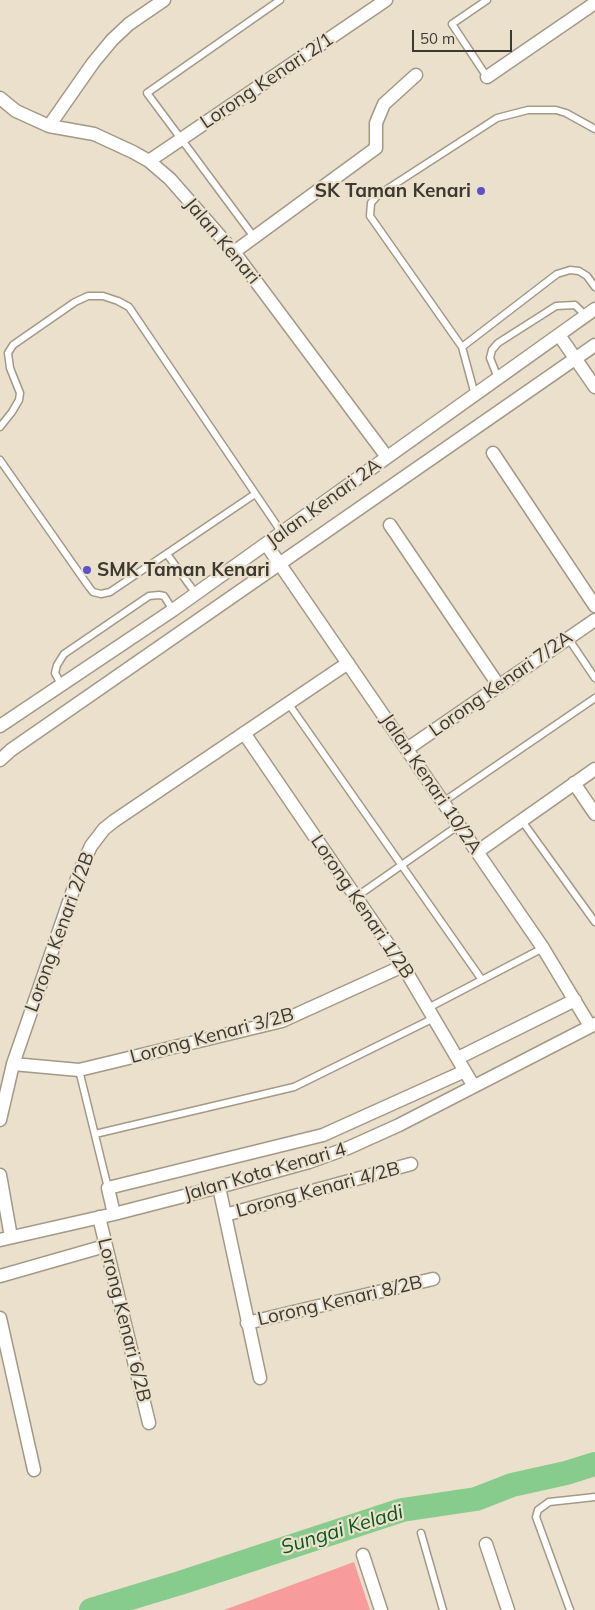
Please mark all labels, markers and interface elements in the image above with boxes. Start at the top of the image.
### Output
scale bar [415,20,515,52]
street label: Lorong Kenari 2/1 [196,28,338,134]
text: 50 m [420,29,455,48]
place label: SK Taman Kenari [315,180,471,202]
marker: SK Taman Kenari [475,185,487,197]
street label: Jalan Kenari [179,193,265,289]
street label: Jalan Kenari 2A [262,454,386,552]
place label: SMK Taman Kenari [97,559,270,581]
marker: SMK Taman Kenari [81,564,93,576]
street label: Lorong Kenari 7/2A [425,626,577,742]
street label: Jalan Kenari 10/2A [376,710,486,858]
street label: Lorong Kenari 1/2B [305,831,419,983]
street label: Lorong Kenari 2/2B [20,849,100,1015]
street label: Lorong Kenari 3/2B [128,1003,296,1069]
street label: Jalan Kota Kenari 4 [181,1138,349,1206]
street label: Lorong Kenari 4/2B [234,1157,402,1223]
street label: Lorong Kenari 6/2B [93,1235,155,1405]
street label: Lorong Kenari 8/2B [255,1271,425,1331]
water label: Sungai Keladi [278,1500,406,1560]

